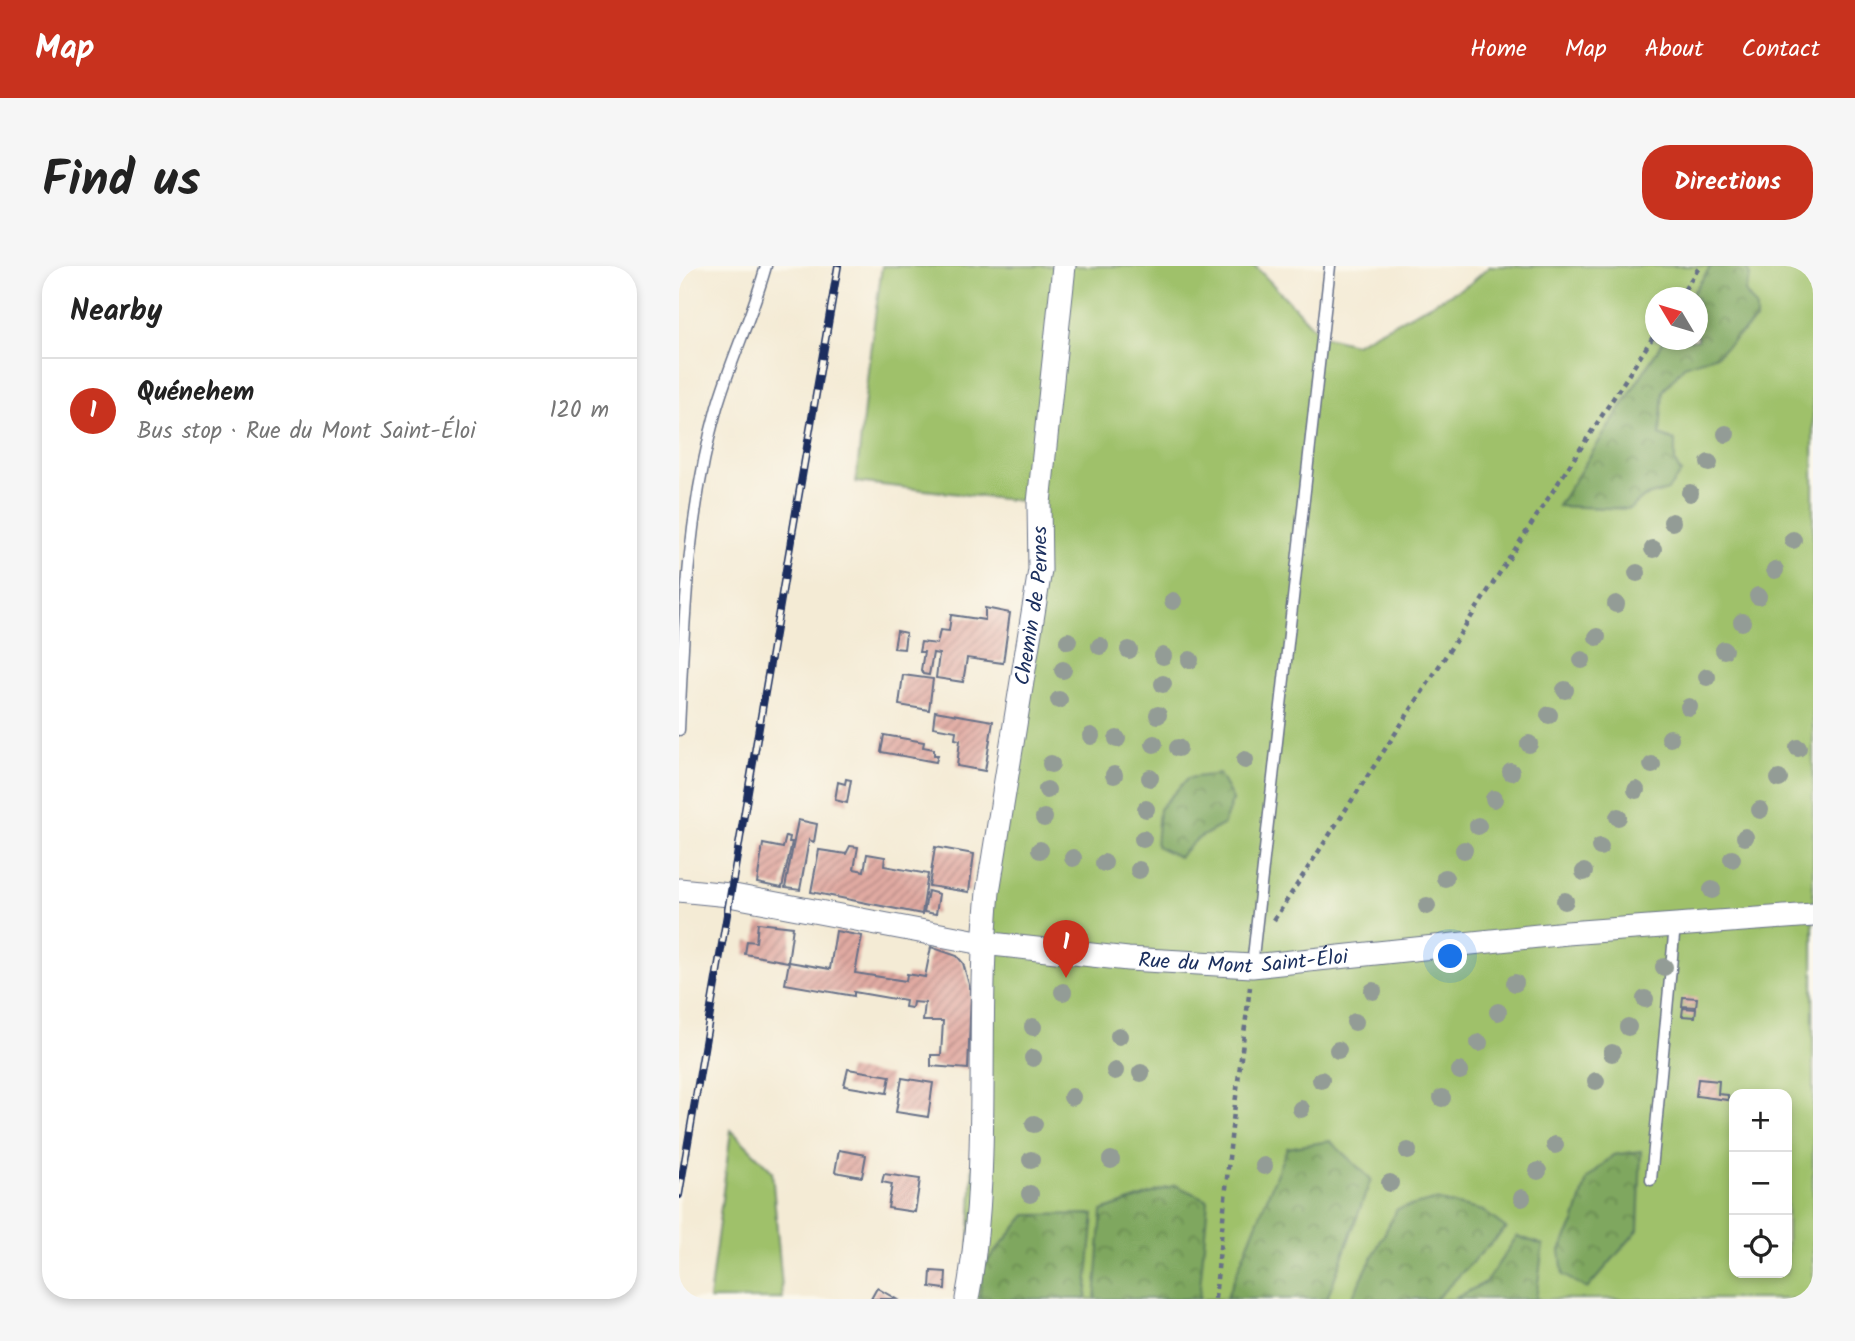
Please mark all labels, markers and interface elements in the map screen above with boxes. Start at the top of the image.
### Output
text: Map [35,23,95,76]
text: Home [1470,30,1527,69]
text: Map [1565,30,1607,69]
text: About [1645,30,1703,69]
text: Contact [1741,30,1820,69]
text: Find us [42,143,200,221]
button: Directions [1642,145,1813,220]
north arrow [1645,287,1708,350]
text: Nearby [70,288,162,336]
text: Quénehem [137,372,254,414]
text: 1 [90,393,96,429]
text: 120 m [549,393,609,429]
text: Bus stop · Rue du Mont Saint-Éloi [137,414,476,450]
street label: Chemin de Pernes [1007,526,1058,688]
pin: 1 [1043,920,1089,978]
your location [1433,939,1467,973]
street label: Rue du Mont Saint-Éloi [1137,941,1351,984]
map controls [1729,1089,1792,1278]
button: + [1729,1089,1792,1152]
button: − [1729,1152,1792,1215]
button: locate [1729,1215,1792,1278]

